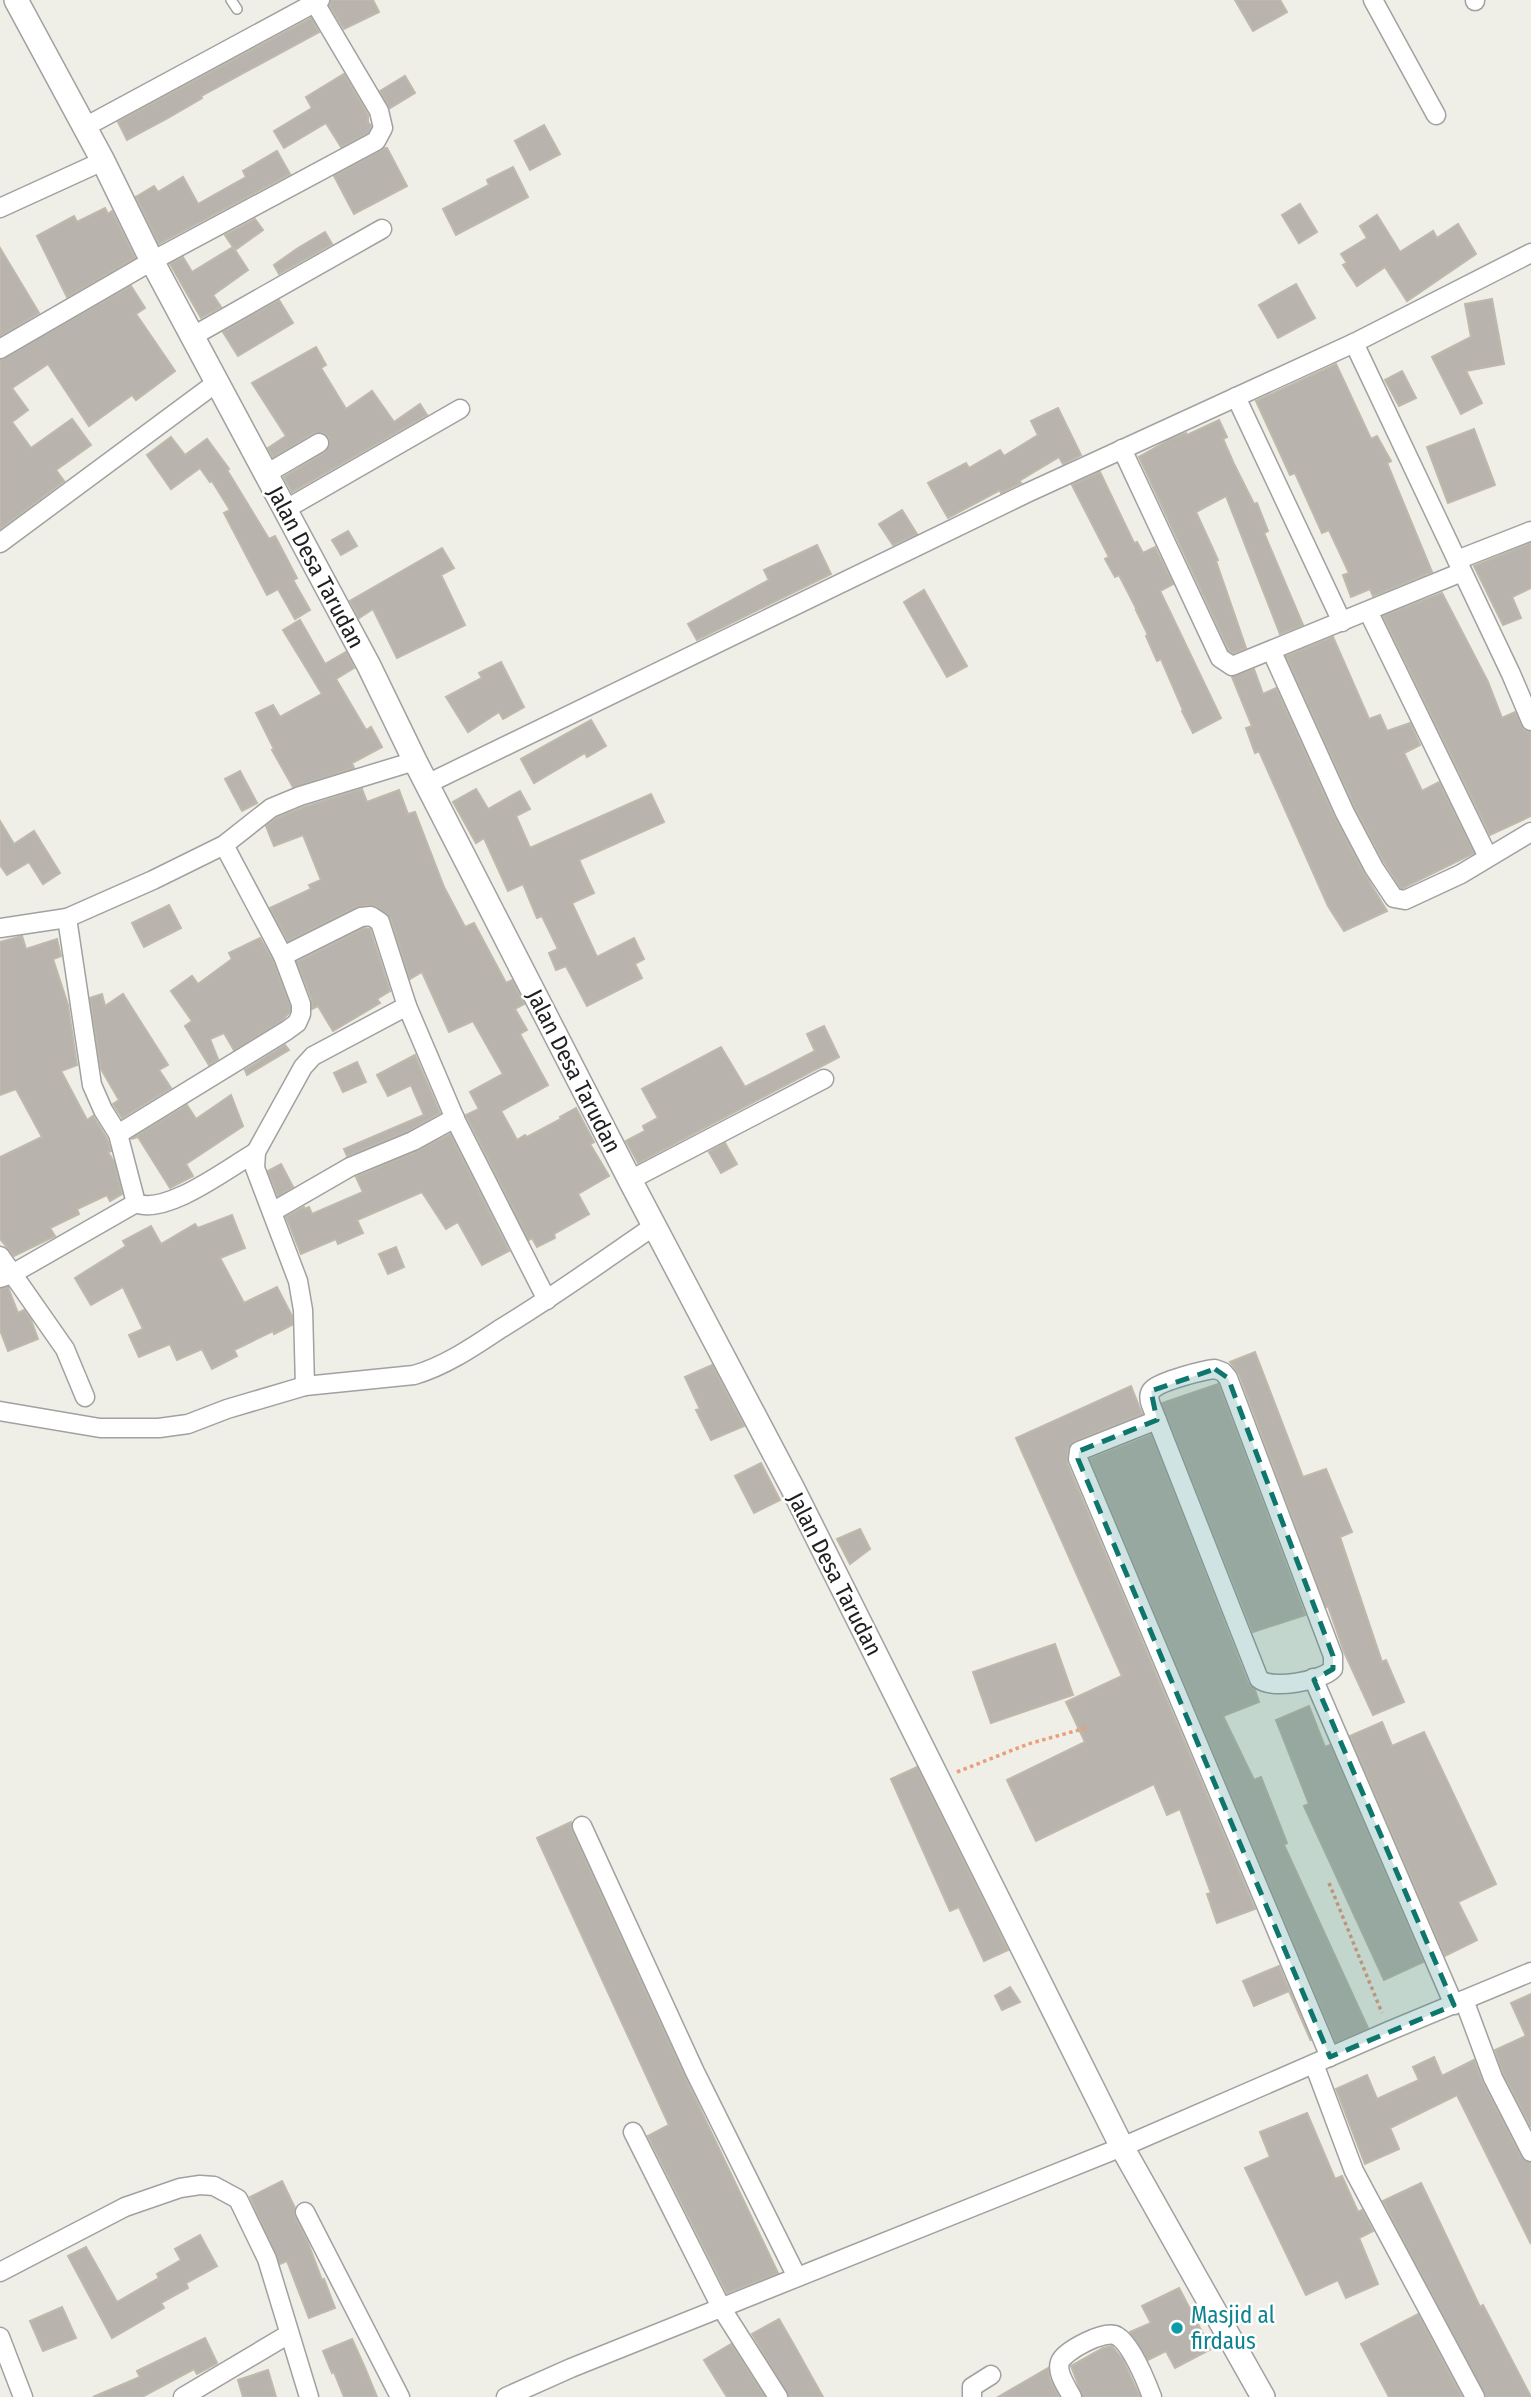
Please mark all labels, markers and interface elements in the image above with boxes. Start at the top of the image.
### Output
street label: Jalan Desa Tarudan [261,481,371,653]
street label: Jalan Desa Tarudan [521,985,627,1157]
street label: Jalan Desa Tarudan [782,1488,888,1660]
place label: Masjid al firdaus [1191,2301,1275,2355]
marker: Masjid al firdaus [1169,2320,1185,2336]

